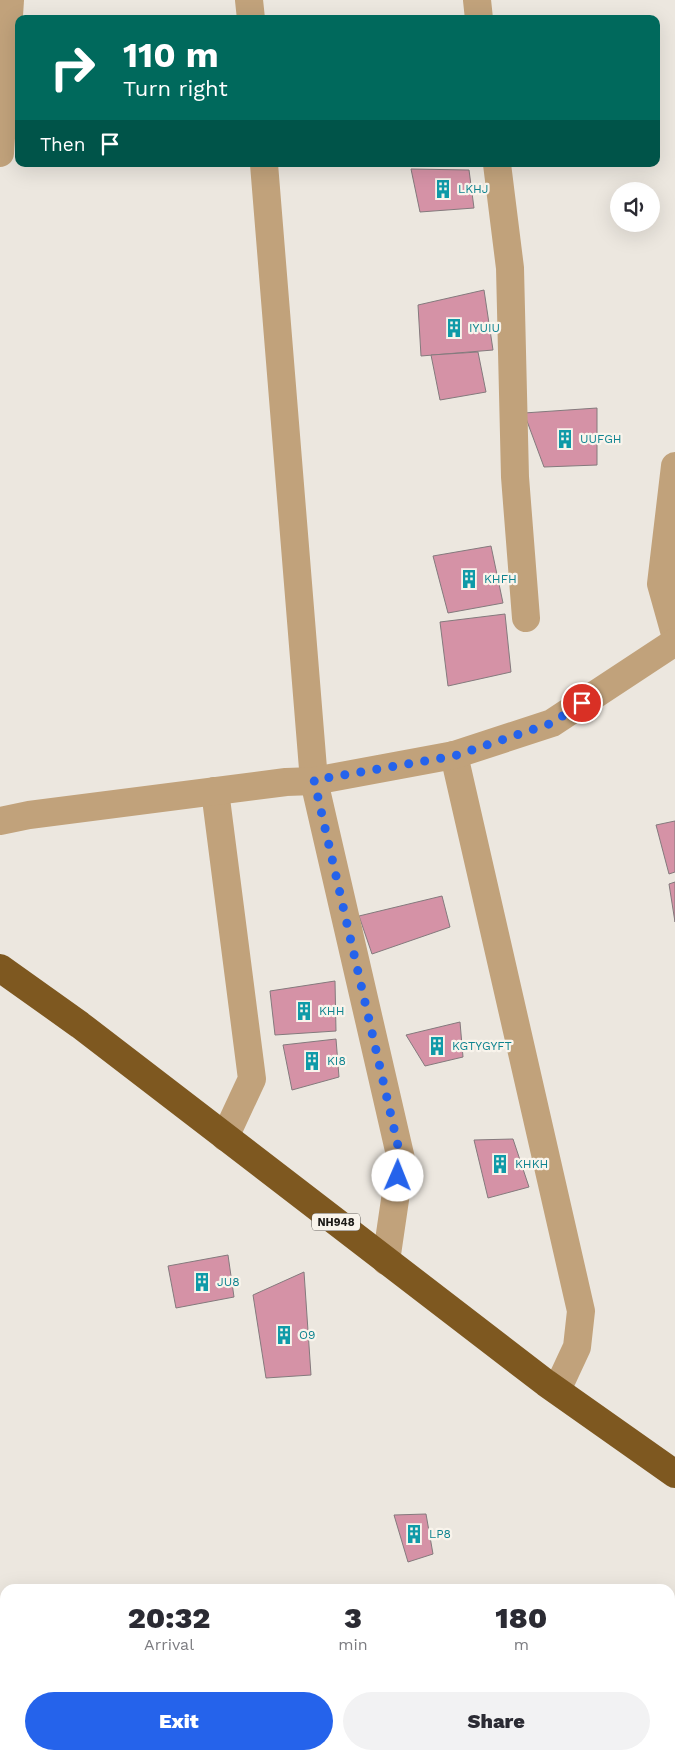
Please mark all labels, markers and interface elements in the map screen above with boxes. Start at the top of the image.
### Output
text: 110 m [123,34,219,76]
icon: right [40,35,105,100]
text: Turn right [123,76,228,101]
icon: arrive [96,130,124,158]
text: Then [40,133,86,156]
building icon: LKHJ [432,178,454,200]
place label: LKHJ [458,182,489,196]
map controls [610,182,660,232]
button: sound [610,182,660,232]
building icon: IYUIU [443,317,465,339]
place label: IYUIU [469,321,500,335]
building icon: UUFGH [554,428,576,450]
place label: UUFGH [580,432,622,446]
building icon: KHFH [458,568,480,590]
place label: KHFH [484,572,517,586]
pin [561,682,603,724]
icon: arrive [568,689,596,717]
building icon: KHH [293,1000,315,1022]
place label: KHH [319,1004,345,1018]
building icon: KGTYGYFT [426,1035,448,1057]
place label: KGTYGYFT [452,1039,512,1053]
building icon: KI8 [301,1050,323,1072]
place label: KI8 [327,1054,346,1068]
position arrow [371,1149,423,1201]
building icon: KHKH [489,1153,511,1175]
place label: KHKH [515,1157,548,1171]
road number: NH948 [312,1214,360,1230]
building icon: JU8 [191,1271,213,1293]
place label: JU8 [217,1275,240,1289]
building icon: O9 [273,1324,295,1346]
place label: O9 [299,1328,315,1342]
building icon: LP8 [403,1523,425,1545]
place label: LP8 [429,1527,451,1541]
text: 20:32 [128,1600,210,1635]
text: 3 [344,1600,362,1635]
text: 180 [495,1600,547,1635]
text: Arrival [144,1635,194,1654]
text: min [338,1635,368,1654]
text: m [514,1635,529,1654]
button: Exit [25,1692,333,1750]
button: Share [343,1692,650,1750]

